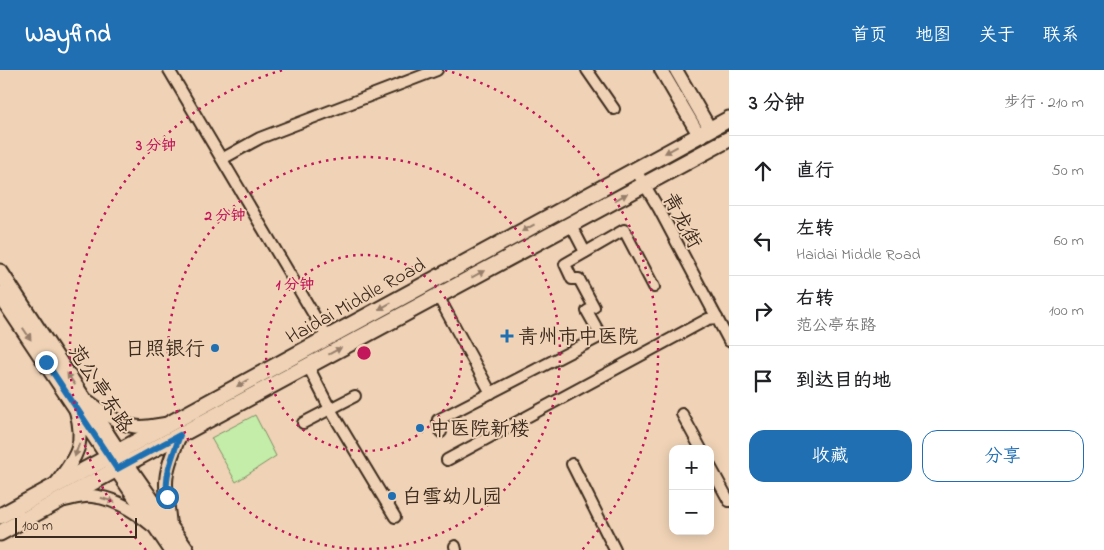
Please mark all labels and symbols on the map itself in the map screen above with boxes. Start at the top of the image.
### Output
text: 3 分钟 [135,135,176,157]
one-way arrow [663,146,678,154]
street label: 青龙街 [654,188,708,254]
one-way arrow [614,193,629,201]
text: 2 分钟 [203,205,246,227]
one-way arrow [521,224,535,232]
street label: Haidai Middle Road [281,252,431,353]
one-way arrow [472,270,485,279]
text: 1 分钟 [276,274,314,296]
one-way arrow [379,301,392,310]
place label: 青州市中医院 [518,324,638,353]
one-way arrow [22,327,32,341]
marker: 青州市中医院 [500,329,514,343]
place label: 日照银行 [125,336,205,365]
street label: 范公亭东路 [60,340,139,440]
marker: 日照银行 [209,342,221,354]
centre of rings [355,344,373,362]
one-way arrow [328,347,342,355]
route end [35,351,58,374]
one-way arrow [66,372,76,386]
one-way arrow [236,379,249,388]
place label: 中医院新楼 [430,416,530,445]
marker: 中医院新楼 [414,422,426,434]
one-way arrow [73,443,81,458]
place label: 白雪幼儿园 [402,484,502,513]
route start [156,486,179,509]
marker: 白雪幼儿园 [386,490,398,502]
one-way arrow [100,497,115,505]
scale bar [15,515,138,538]

